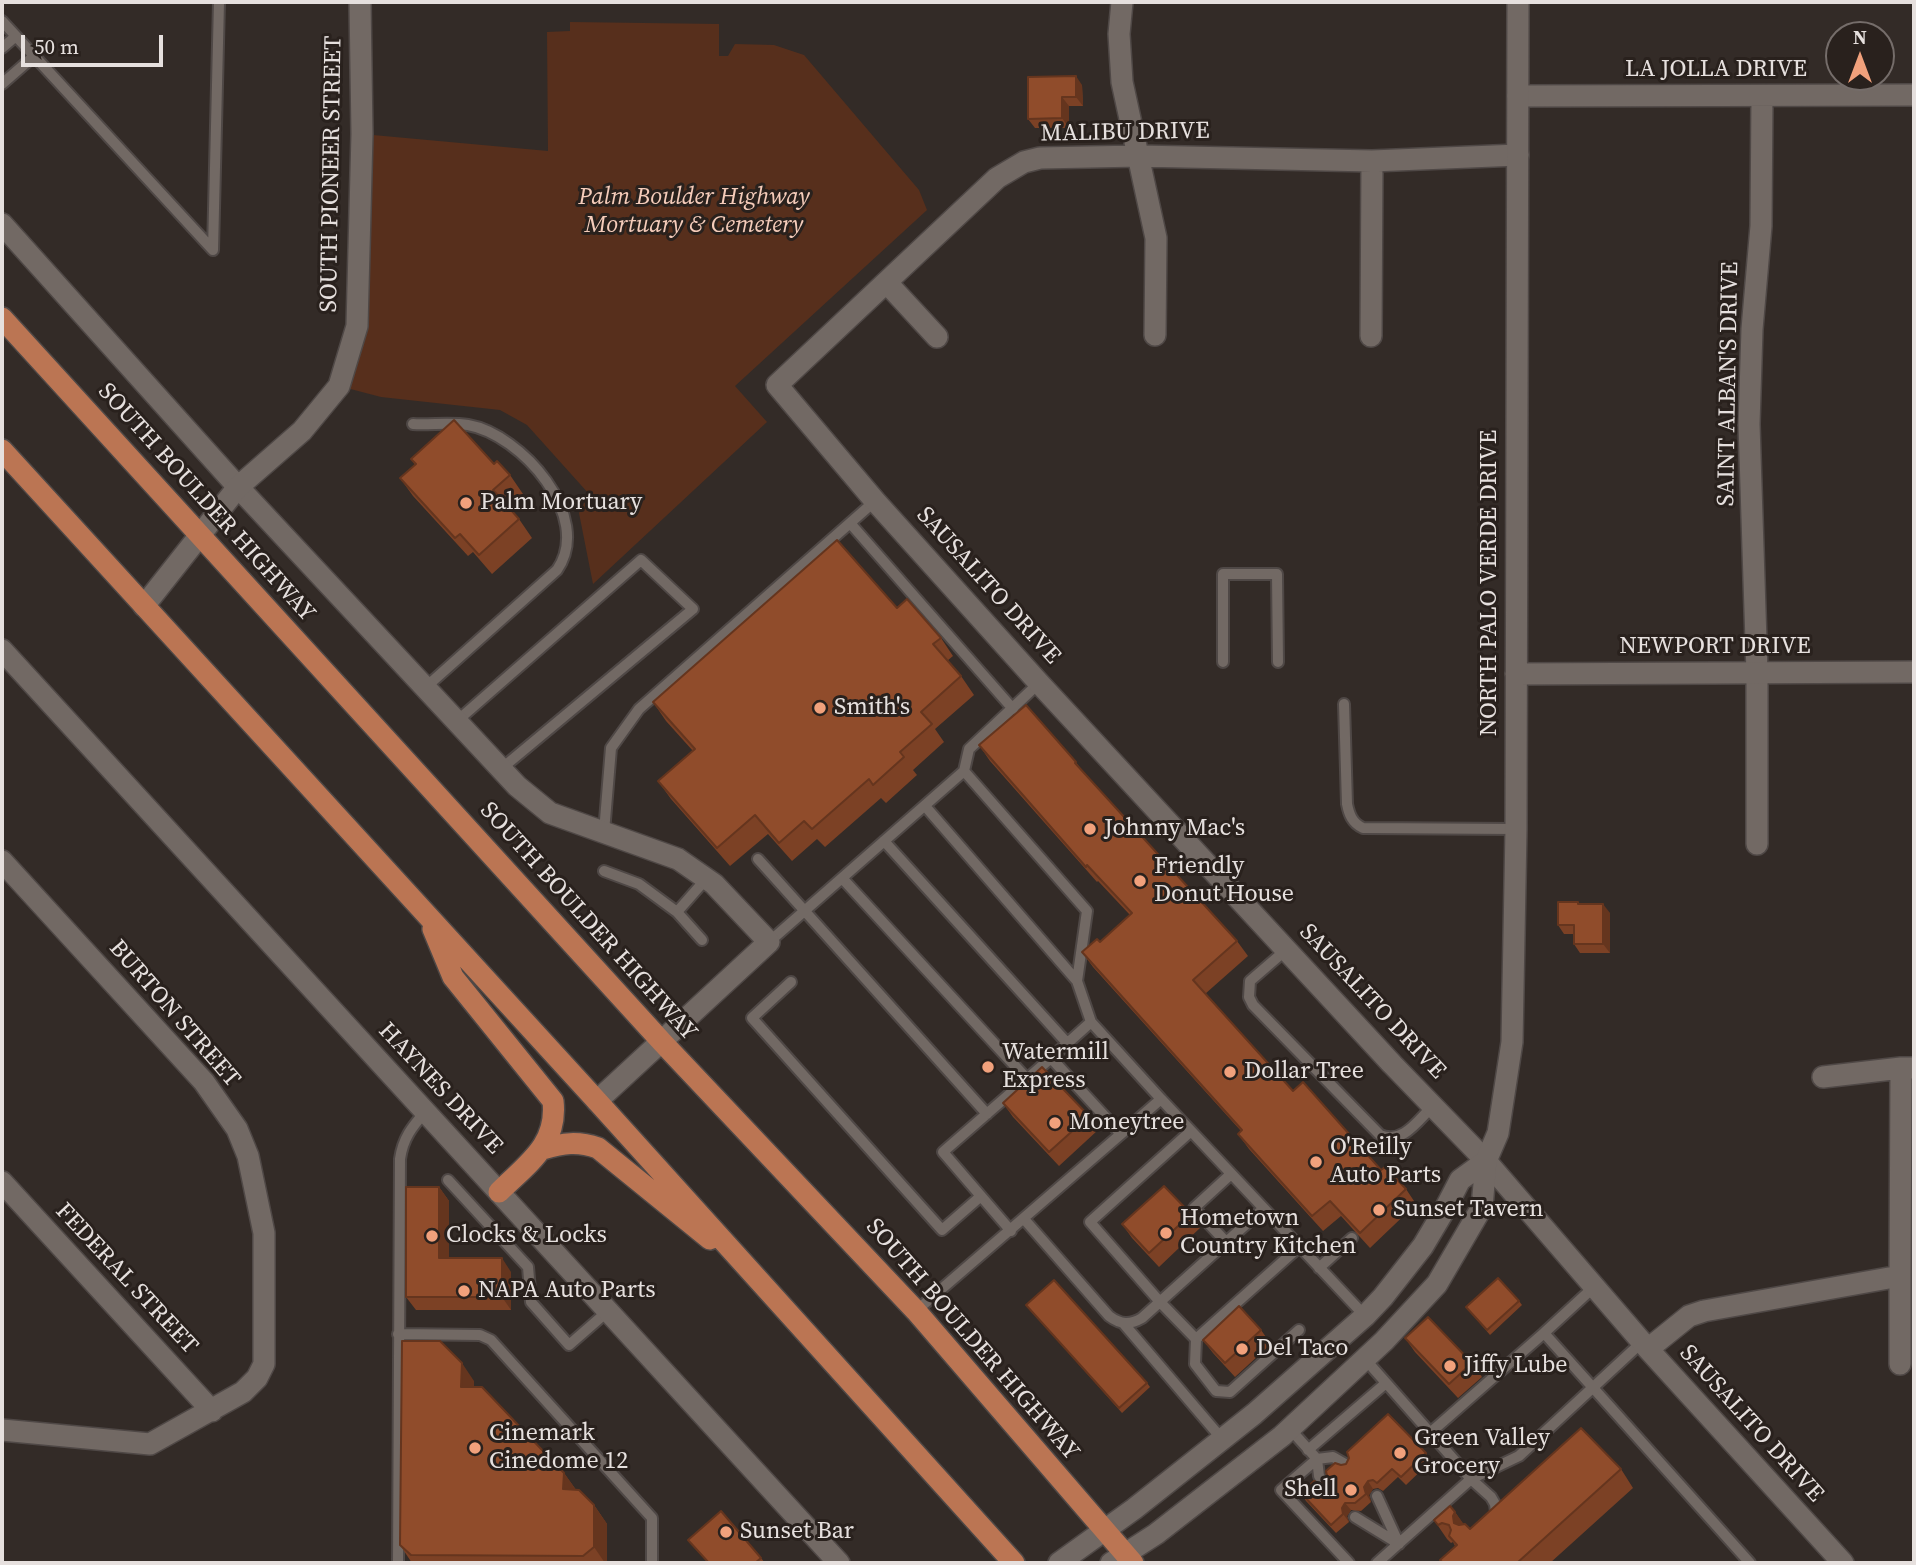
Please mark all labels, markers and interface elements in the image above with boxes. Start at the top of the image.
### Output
scale bar [24,21,166,65]
north arrow [1825,21,1895,91]
text: N [1853,24,1867,50]
text: 50 m [34,32,79,61]
street label: SOUTH PIONEER STREET [315,35,349,313]
street label: LA JOLLA DRIVE [1625,56,1807,84]
street label: MALIBU DRIVE [1040,117,1210,149]
park label: Palm Boulder Highway Mortuary & Cemetery [578,184,810,240]
street label: SAINT ALBAN'S DRIVE [1712,261,1746,507]
street label: SOUTH BOULDER HIGHWAY [91,378,321,628]
street label: NORTH PALO VERDE DRIVE [1476,430,1504,736]
place label: Palm Mortuary [480,489,642,517]
marker: Palm Mortuary [458,495,474,511]
street label: SAUSALITO DRIVE [910,501,1066,671]
street label: NEWPORT DRIVE [1619,633,1811,661]
place label: Smith's [834,694,910,722]
marker: Smith's [812,700,828,716]
street label: SOUTH BOULDER HIGHWAY [473,797,703,1047]
place label: Johnny Mac's [1104,815,1245,843]
marker: Johnny Mac's [1082,821,1098,837]
place label: Friendly Donut House [1154,853,1294,909]
marker: Friendly Donut House [1132,873,1148,889]
street label: SAUSALITO DRIVE [1293,918,1451,1086]
street label: BURTON STREET [102,934,246,1094]
street label: HAYNES DRIVE [372,1017,508,1161]
place label: Watermill Express [1002,1039,1109,1095]
place label: Dollar Tree [1244,1058,1364,1086]
marker: Watermill Express [980,1059,996,1075]
marker: Dollar Tree [1222,1064,1238,1080]
place label: Moneytree [1069,1109,1185,1137]
marker: Moneytree [1047,1115,1063,1131]
place label: O'Reilly Auto Parts [1330,1134,1441,1190]
marker: O'Reilly Auto Parts [1308,1154,1324,1170]
place label: Sunset Tavern [1393,1196,1543,1224]
street label: FEDERAL STREET [49,1198,203,1360]
marker: Sunset Tavern [1371,1202,1387,1218]
place label: Hometown Country Kitchen [1180,1205,1356,1261]
street label: SOUTH BOULDER HIGHWAY [859,1213,1085,1467]
place label: Clocks & Locks [446,1222,607,1250]
marker: Hometown Country Kitchen [1158,1225,1174,1241]
marker: Clocks & Locks [424,1228,440,1244]
place label: NAPA Auto Parts [478,1277,656,1305]
marker: NAPA Auto Parts [456,1283,472,1299]
place label: Del Taco [1256,1335,1348,1363]
street label: SAUSALITO DRIVE [1673,1339,1829,1509]
marker: Del Taco [1234,1341,1250,1357]
place label: Jiffy Lube [1464,1352,1568,1380]
marker: Jiffy Lube [1442,1358,1458,1374]
place label: Cinemark Cinedome 12 [489,1420,628,1476]
place label: Green Valley Grocery [1414,1425,1550,1481]
marker: Cinemark Cinedome 12 [467,1440,483,1456]
marker: Green Valley Grocery [1392,1445,1408,1461]
place label: Shell [1284,1476,1337,1504]
marker: Shell [1343,1482,1359,1498]
place label: Sunset Bar [740,1518,854,1546]
marker: Sunset Bar [718,1524,734,1540]

